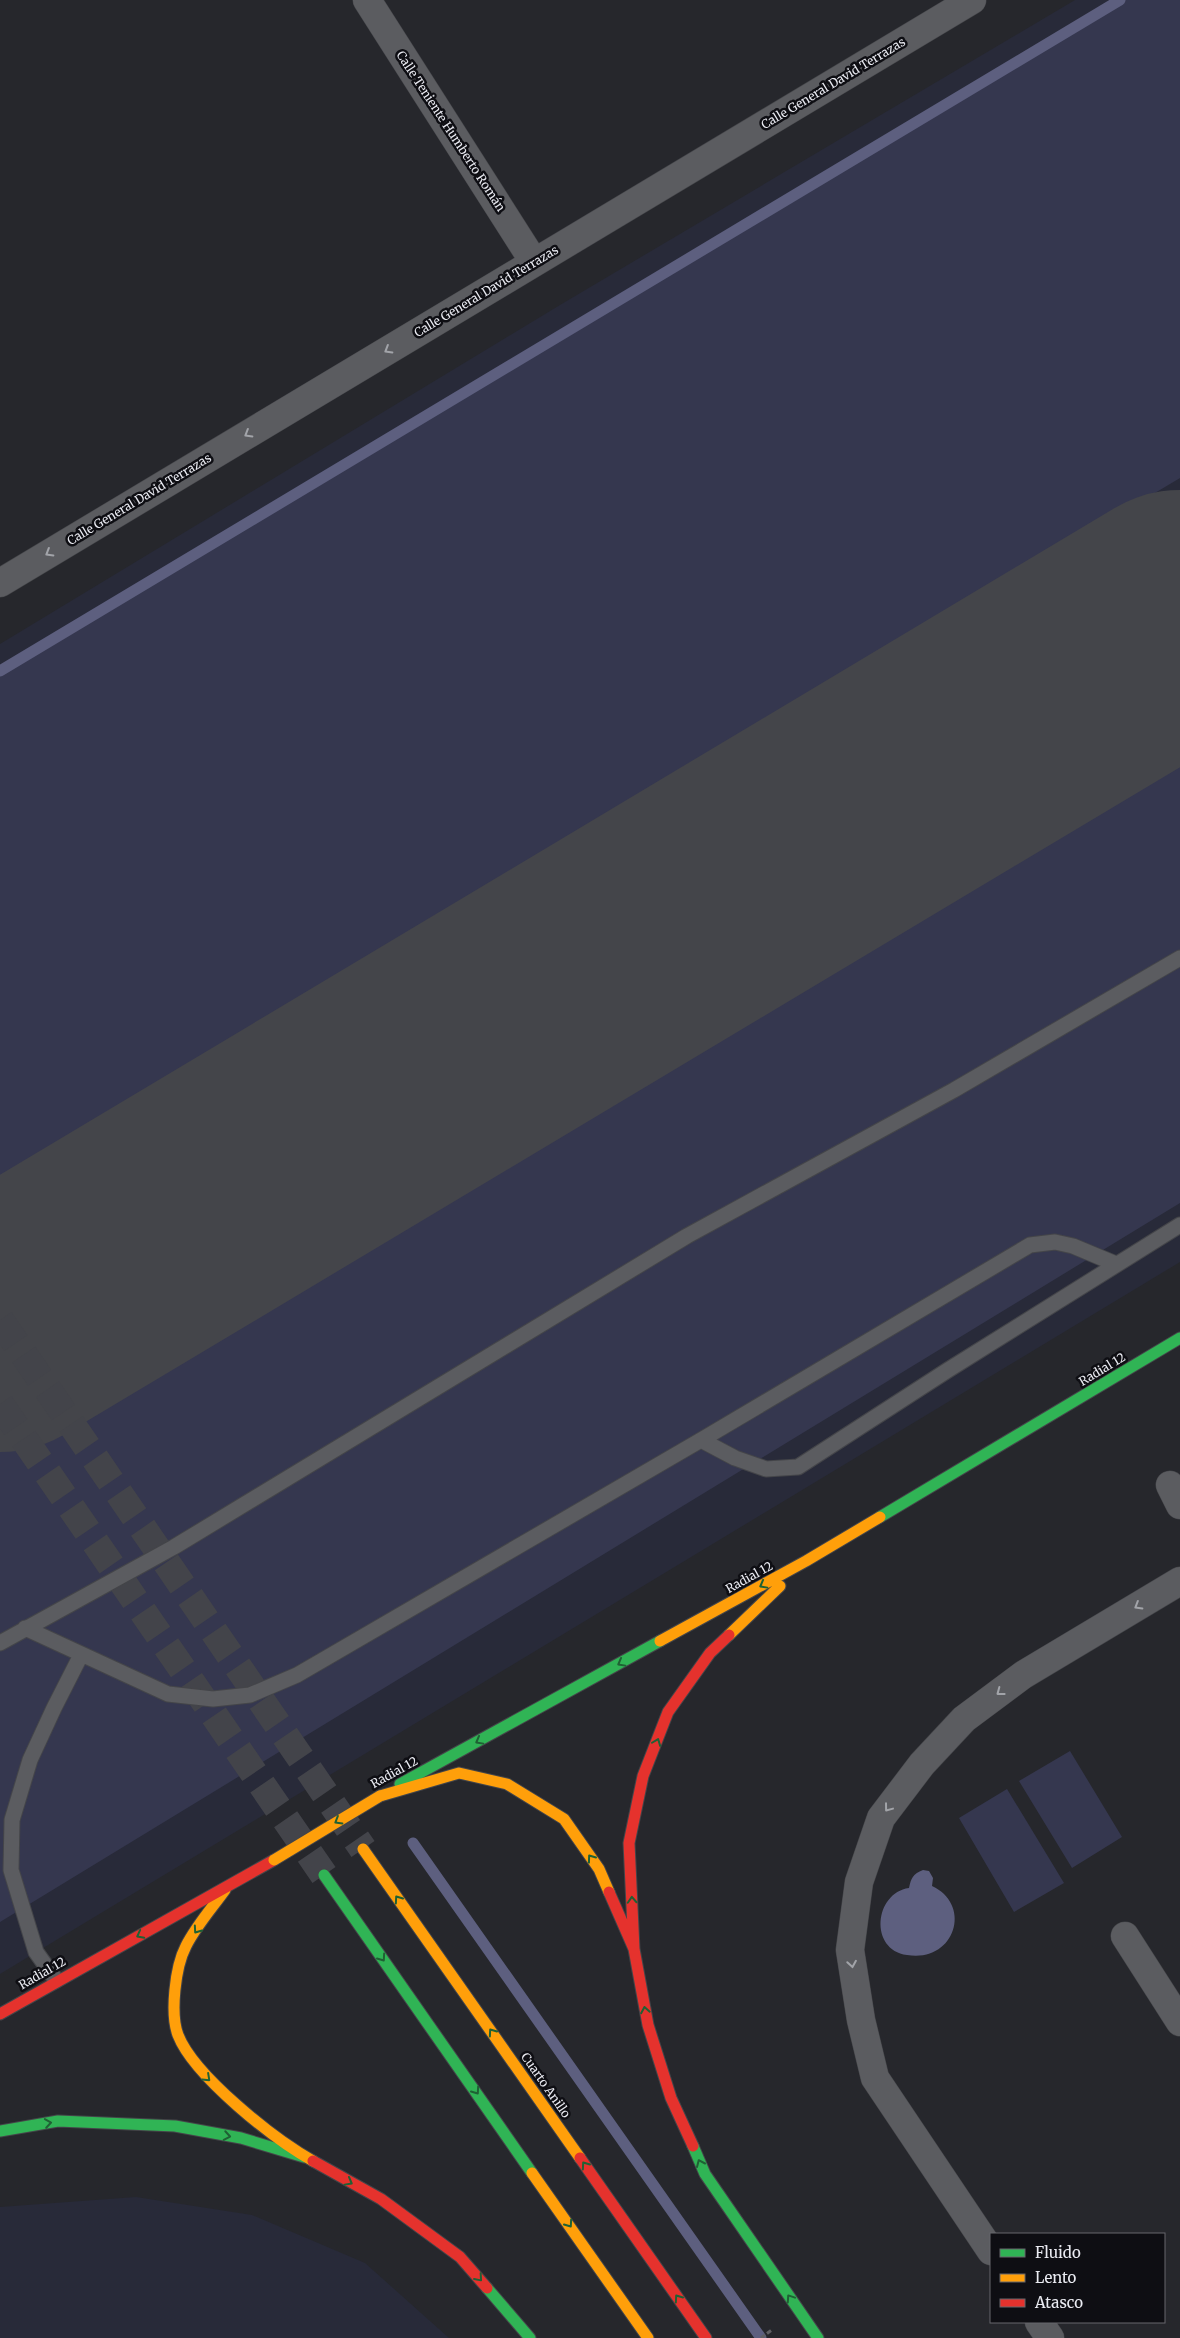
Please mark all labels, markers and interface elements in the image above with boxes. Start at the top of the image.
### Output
street label: Calle General David Terrazas [758,34,908,132]
street label: Calle Teniente Humberto Román [393,48,509,214]
street label: Calle General David Terrazas [411,242,561,340]
one-way arrow [384,344,393,354]
one-way arrow [245,427,254,437]
street label: Calle General David Terrazas [64,450,214,548]
one-way arrow [45,547,54,557]
street label: Radial 12 [1076,1349,1128,1389]
street label: Radial 12 [723,1558,775,1596]
one-way arrow [760,1578,769,1588]
one-way arrow [1135,1600,1144,1610]
one-way arrow [617,1657,626,1667]
one-way arrow [996,1686,1006,1695]
one-way arrow [475,1735,484,1745]
one-way arrow [650,1738,661,1747]
street label: Radial 12 [368,1753,420,1791]
one-way arrow [885,1802,894,1812]
one-way arrow [335,1815,344,1824]
one-way arrow [589,1855,597,1864]
one-way arrow [395,1895,404,1905]
one-way arrow [627,1896,637,1904]
one-way arrow [194,1924,203,1934]
one-way arrow [136,1929,145,1939]
one-way arrow [376,1952,385,1962]
street label: Radial 12 [16,1954,68,1992]
one-way arrow [846,1960,857,1968]
one-way arrow [641,2006,651,2015]
one-way arrow [489,2028,498,2038]
street label: Cuarto Anillo [518,2050,574,2120]
one-way arrow [202,2072,211,2081]
one-way arrow [470,2085,479,2095]
one-way arrow [44,2118,52,2129]
one-way arrow [223,2130,231,2140]
one-way arrow [696,2159,707,2168]
one-way arrow [582,2161,591,2171]
one-way arrow [344,2176,353,2186]
one-way arrow [563,2218,572,2228]
legend [990,2233,1165,2323]
text: Fluido [1035,2243,1081,2262]
text: Lento [1035,2268,1077,2287]
one-way arrow [473,2272,482,2281]
text: Atasco [1034,2293,1083,2312]
one-way arrow [675,2294,684,2304]
one-way arrow [787,2294,796,2304]

